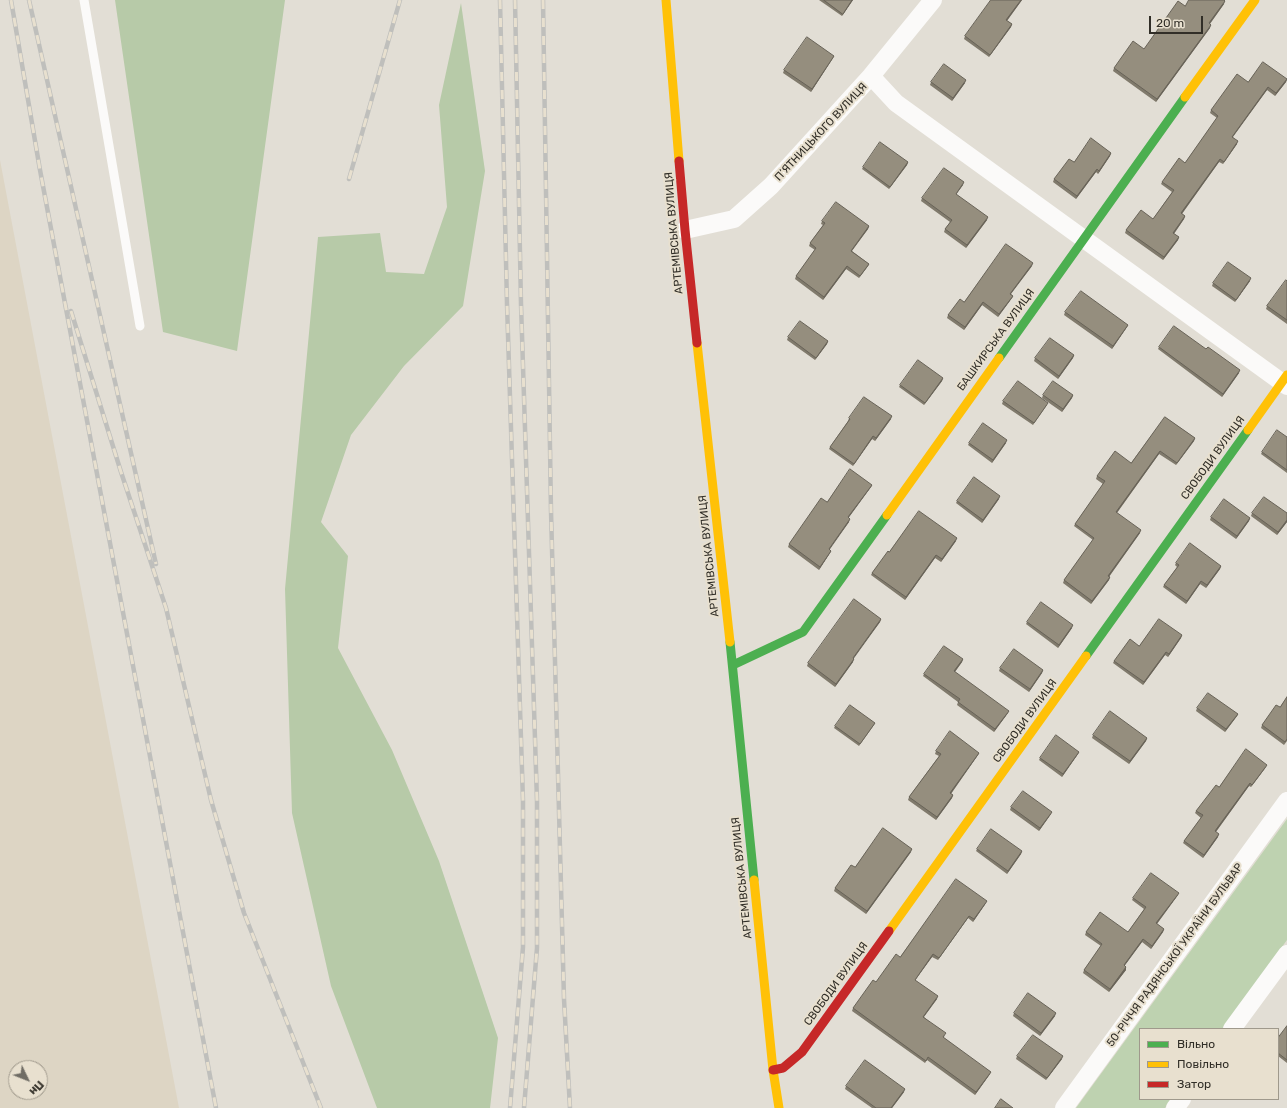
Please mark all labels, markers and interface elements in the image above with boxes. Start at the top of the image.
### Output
scale bar [1151,8,1205,34]
text: 20 m [1156,16,1184,30]
street label: П’ЯТНИЦЬКОГО ВУЛИЦЯ [772,80,870,184]
street label: АРТЕМІВСЬКА ВУЛИЦЯ [662,171,686,295]
street label: БАШКИРСЬКА ВУЛИЦЯ [955,286,1037,394]
street label: СВОБОДИ ВУЛИЦЯ [1178,414,1248,502]
street label: АРТЕМІВСЬКА ВУЛИЦЯ [696,494,722,618]
street label: СВОБОДИ ВУЛИЦЯ [990,677,1060,765]
street label: АРТЕМІВСЬКА ВУЛИЦЯ [729,816,755,940]
street label: 50-РІЧЧЯ РАДЯНСЬКОЇ УКРАЇНИ БУЛЬВАР [1104,861,1246,1049]
street label: СВОБОДИ ВУЛИЦЯ [801,940,871,1028]
legend [1139,1028,1279,1100]
text: Вільно [1177,1037,1215,1051]
text: Повільно [1177,1057,1229,1071]
north arrow [8,1060,48,1100]
text: Затор [1177,1077,1211,1091]
text: Пн [26,1078,46,1098]

